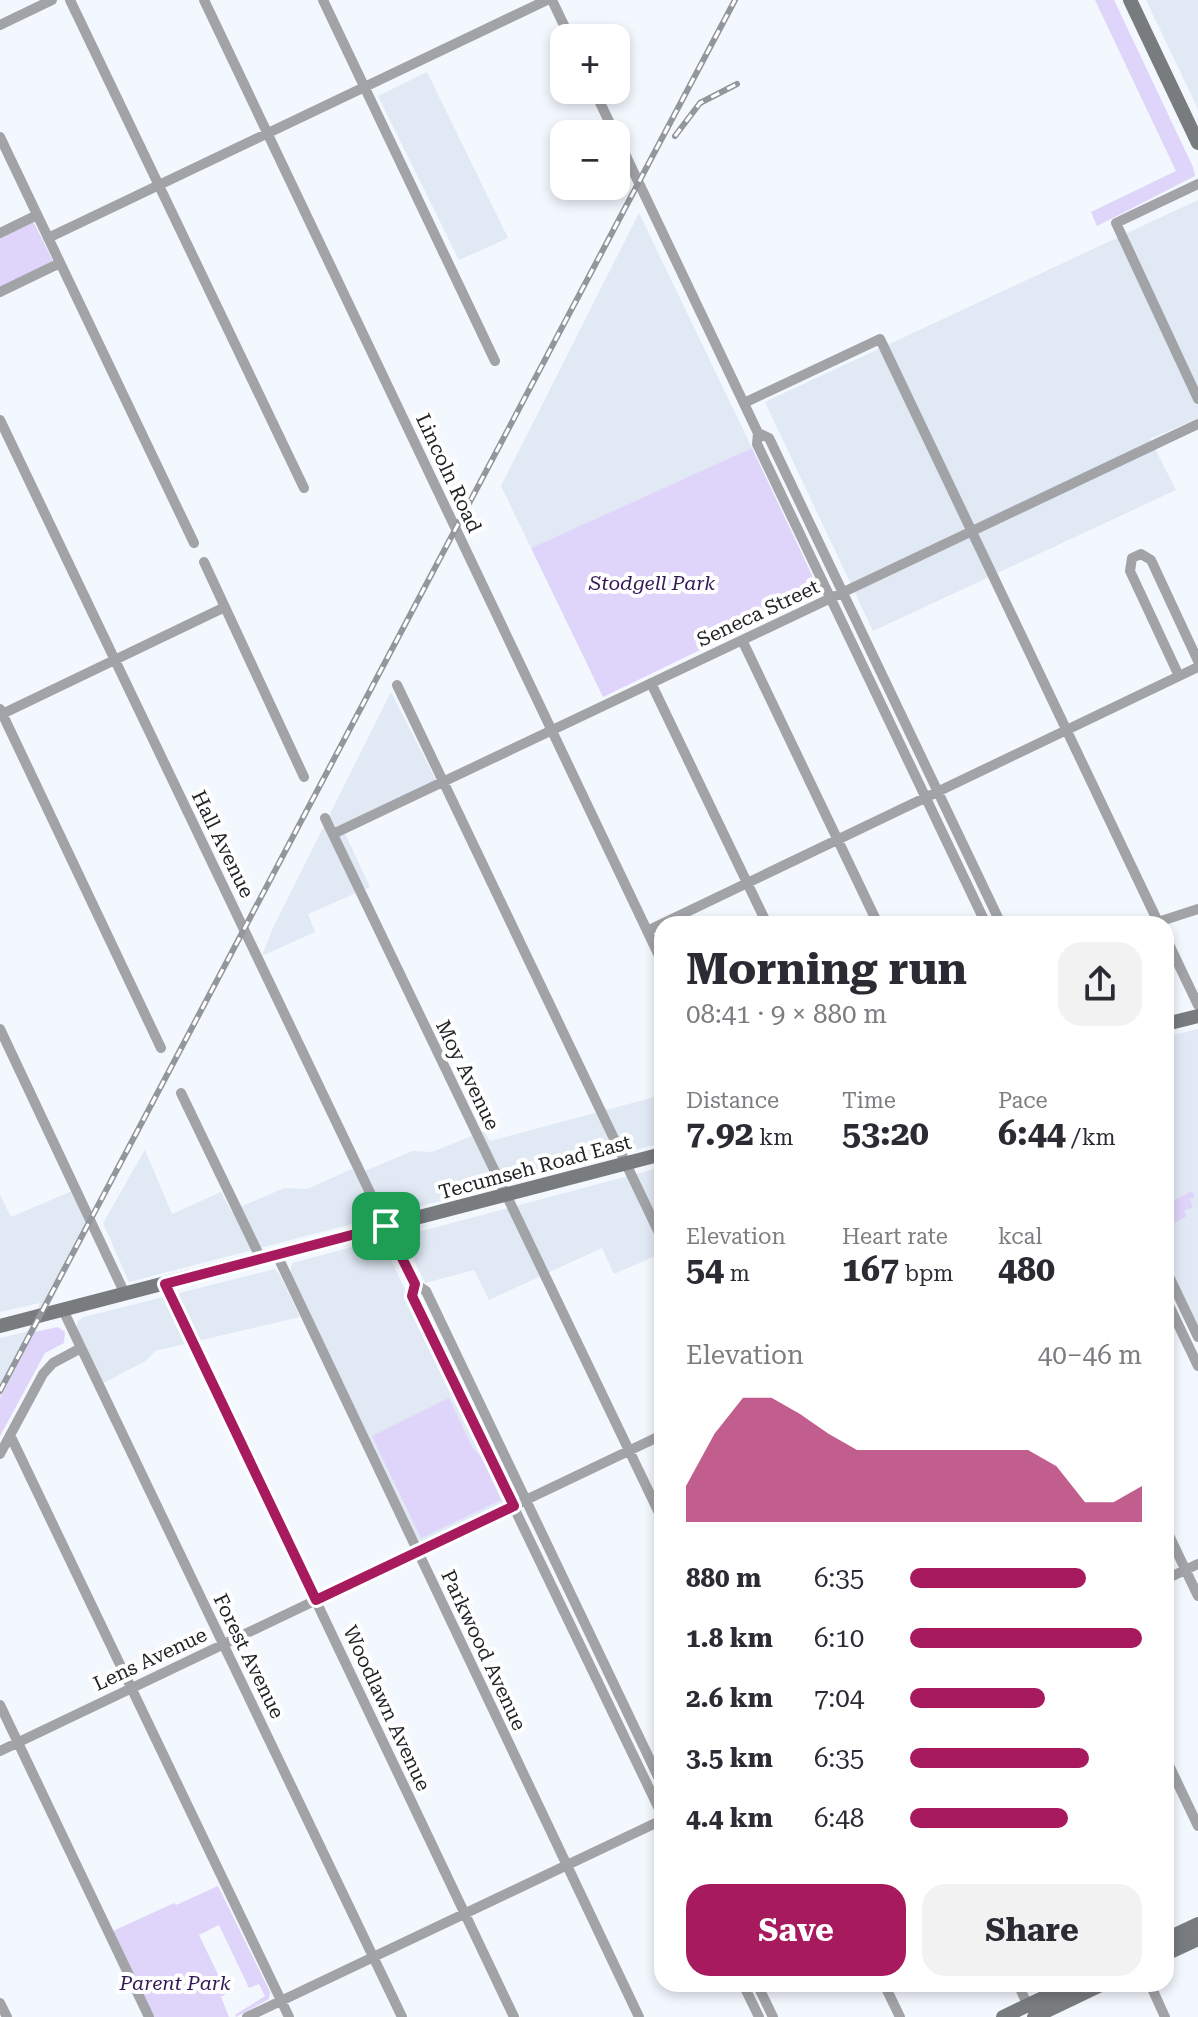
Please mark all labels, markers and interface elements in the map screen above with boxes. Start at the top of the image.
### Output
map controls [550,24,630,200]
button: + [550,24,630,104]
button: − [550,120,630,200]
street label: Lincoln Road [411,410,487,536]
park label: Stodgell Park [588,571,715,595]
street label: Seneca Street [693,574,823,652]
street label: Hall Avenue [187,786,259,902]
button: share [1058,942,1142,1026]
text: Morning run [686,943,967,995]
text: 08:41 · 9 × 880 m [686,999,887,1029]
street label: Moy Avenue [431,1016,505,1134]
text: Distance [686,1088,779,1113]
text: Time [842,1088,896,1113]
text: Pace [998,1088,1048,1113]
text: 7.92 [686,1113,754,1153]
text: 53:20 [842,1113,929,1153]
text: 6:44 [998,1113,1066,1153]
text: km [754,1125,793,1150]
text: /km [1066,1125,1116,1150]
street label: Tecumseh Road East [436,1130,634,1204]
pin [352,1192,420,1260]
icon: arrive [364,1204,408,1248]
text: Elevation [686,1224,786,1249]
text: Heart rate [842,1224,948,1249]
text: kcal [998,1224,1042,1249]
text: 54 [686,1249,724,1289]
text: 167 [842,1249,899,1289]
text: 480 [998,1249,1055,1289]
text: m [724,1261,750,1286]
text: bpm [899,1261,953,1286]
text: Elevation [686,1340,804,1370]
text: 40–46 m [1038,1340,1142,1370]
text: 880 m [686,1563,761,1593]
text: 6:35 [814,1563,864,1593]
street label: Parkwood Avenue [436,1566,532,1734]
street label: Forest Avenue [208,1590,290,1722]
street label: Lens Avenue [89,1622,211,1696]
street label: Woodlawn Avenue [338,1622,436,1794]
text: 1.8 km [686,1623,773,1653]
text: 6:10 [814,1623,864,1653]
text: 2.6 km [686,1683,773,1713]
text: 7:04 [814,1683,864,1713]
text: 3.5 km [686,1743,773,1773]
text: 6:35 [814,1743,864,1773]
text: 4.4 km [686,1803,773,1833]
text: 6:48 [814,1803,864,1833]
button: Save [686,1884,906,1976]
button: Share [922,1884,1142,1976]
park label: Parent Park [119,1971,231,1995]

